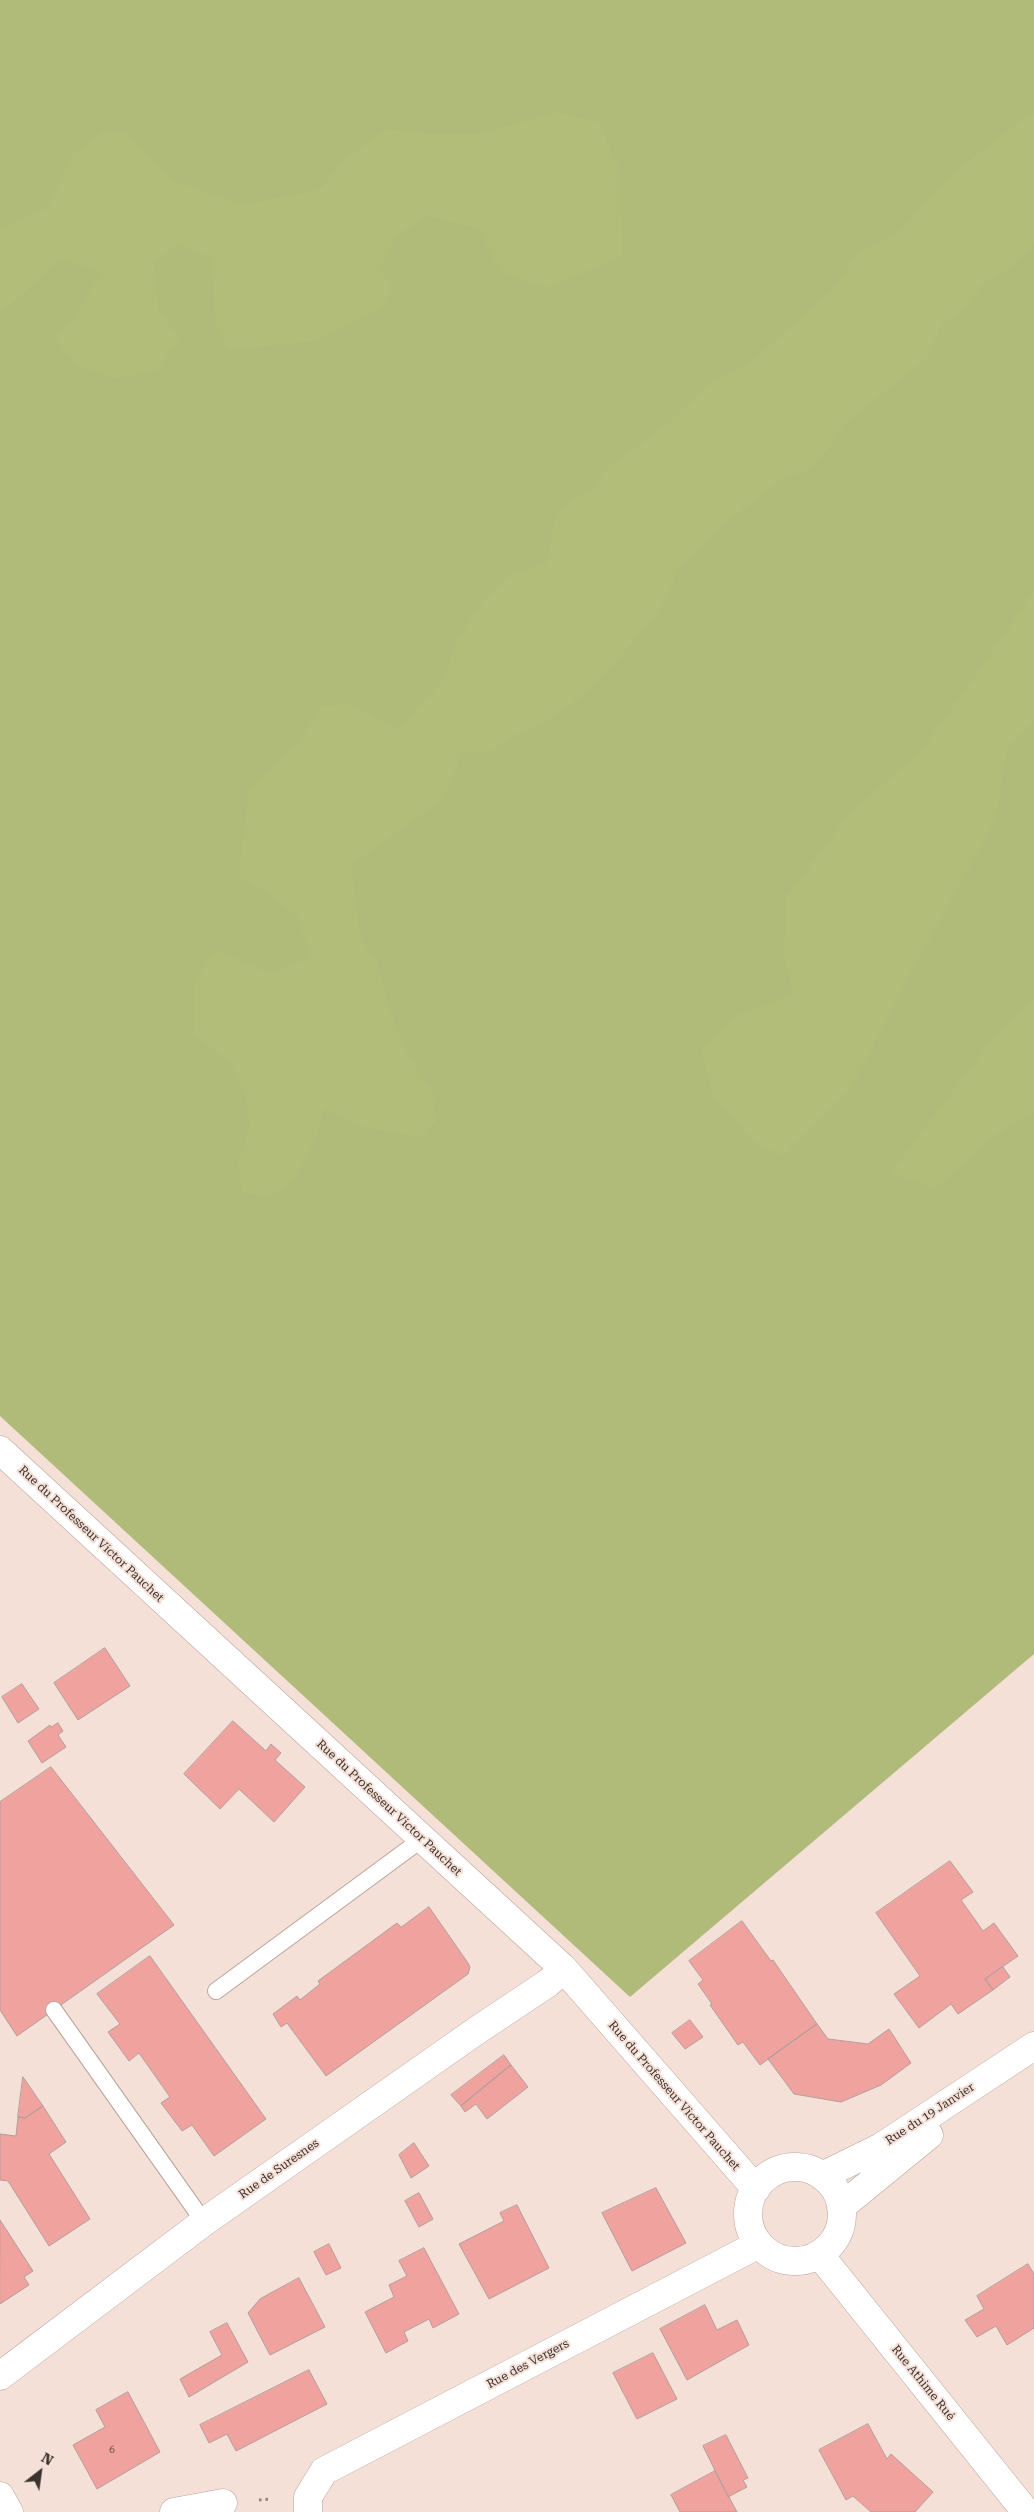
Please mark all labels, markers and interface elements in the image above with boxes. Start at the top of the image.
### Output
street label: Rue du Professeur Victor Pauchet [15,1463,167,1605]
street label: Rue du Professeur Victor Pauchet [313,1737,465,1879]
street label: Rue du Professeur Victor Pauchet [605,2018,743,2174]
street label: Rue du 19 Janvier [883,2080,977,2148]
street label: Rue de Suresnes [236,2136,322,2202]
street label: Rue des Vergers [484,2336,572,2392]
street label: Rue Athime Rué [888,2343,958,2423]
house number: 6 [109,2444,115,2456]
north arrow [15,2447,65,2497]
text: N [39,2449,56,2469]

